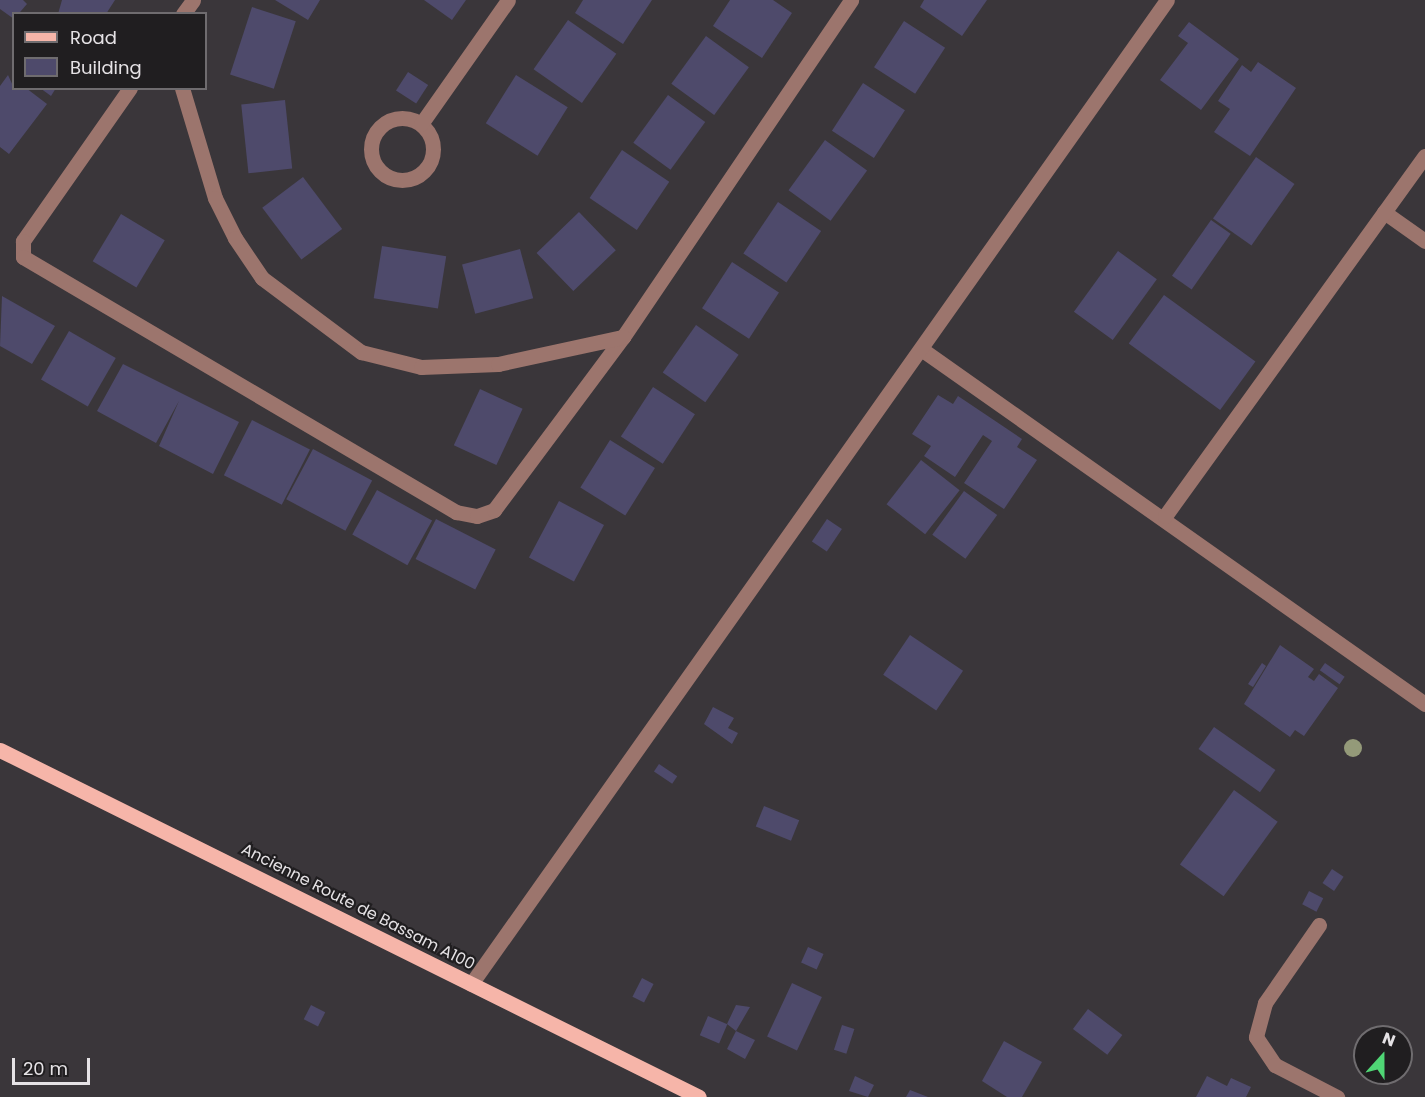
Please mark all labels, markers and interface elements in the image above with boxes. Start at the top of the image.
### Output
legend [12,12,207,90]
text: Road [70,25,117,50]
text: Building [70,55,142,80]
street label: Ancienne Route de Bassam A100 [238,840,478,974]
north arrow [1353,1025,1413,1085]
text: N [1379,1027,1399,1052]
scale bar [15,1046,93,1084]
text: 20 m [23,1056,68,1081]

